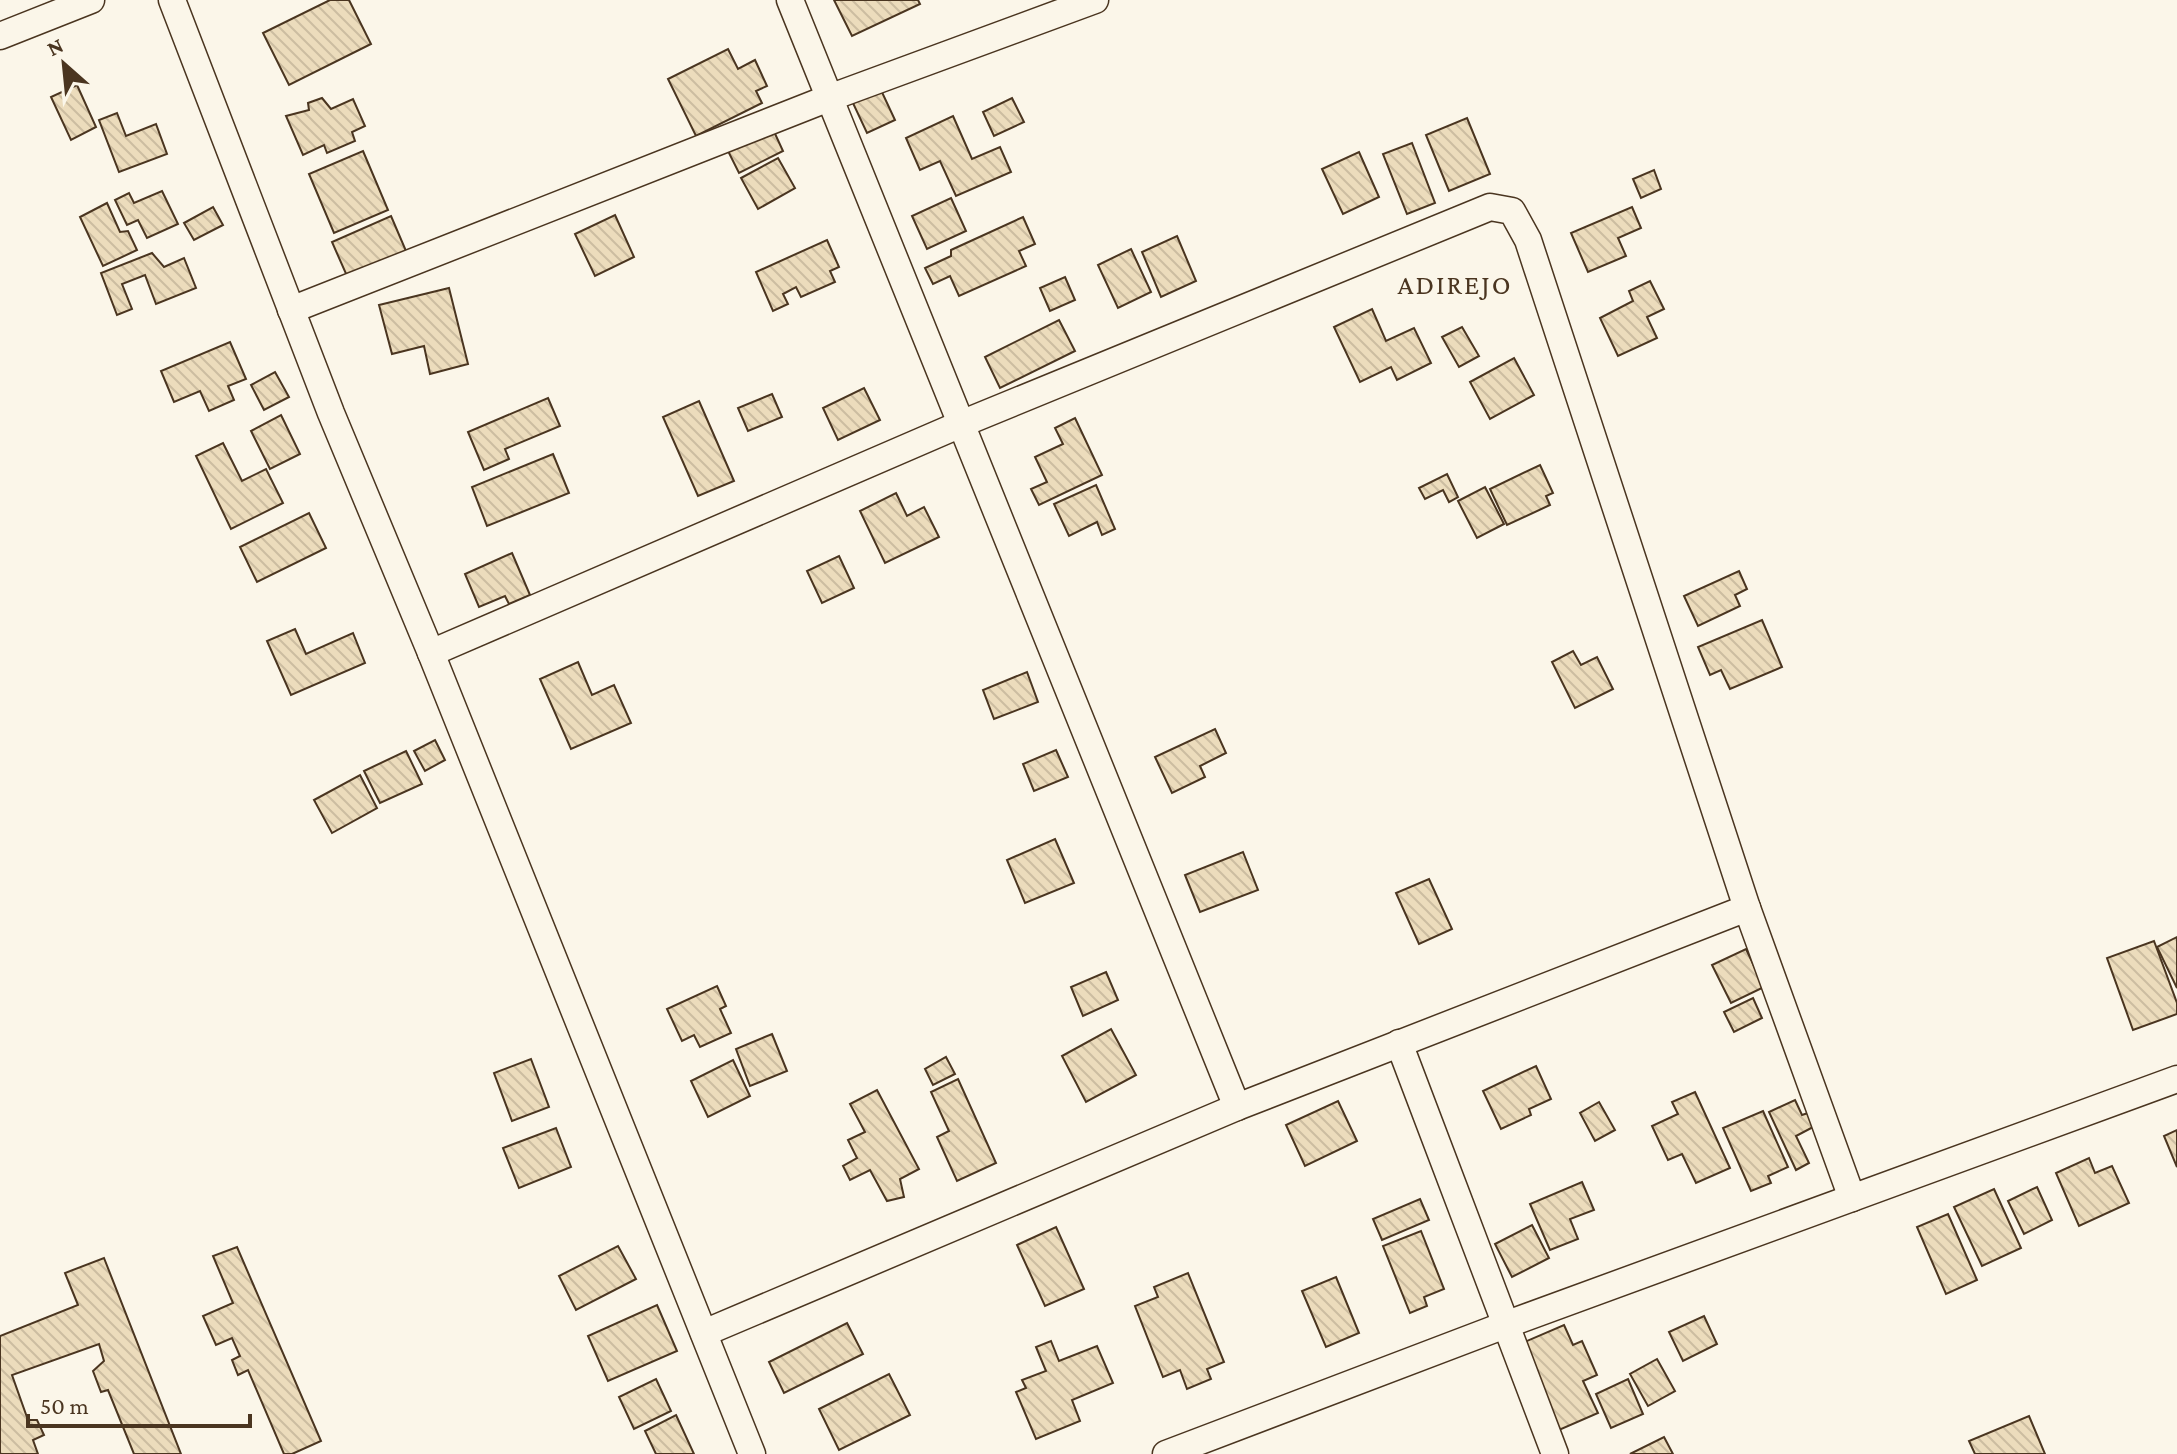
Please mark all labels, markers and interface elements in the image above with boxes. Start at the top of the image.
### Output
north arrow [24,24,104,104]
text: N [43,32,68,61]
district label: ADIREJO [1398,269,1512,300]
scale bar [28,1378,250,1428]
text: 50 m [40,1392,89,1419]

